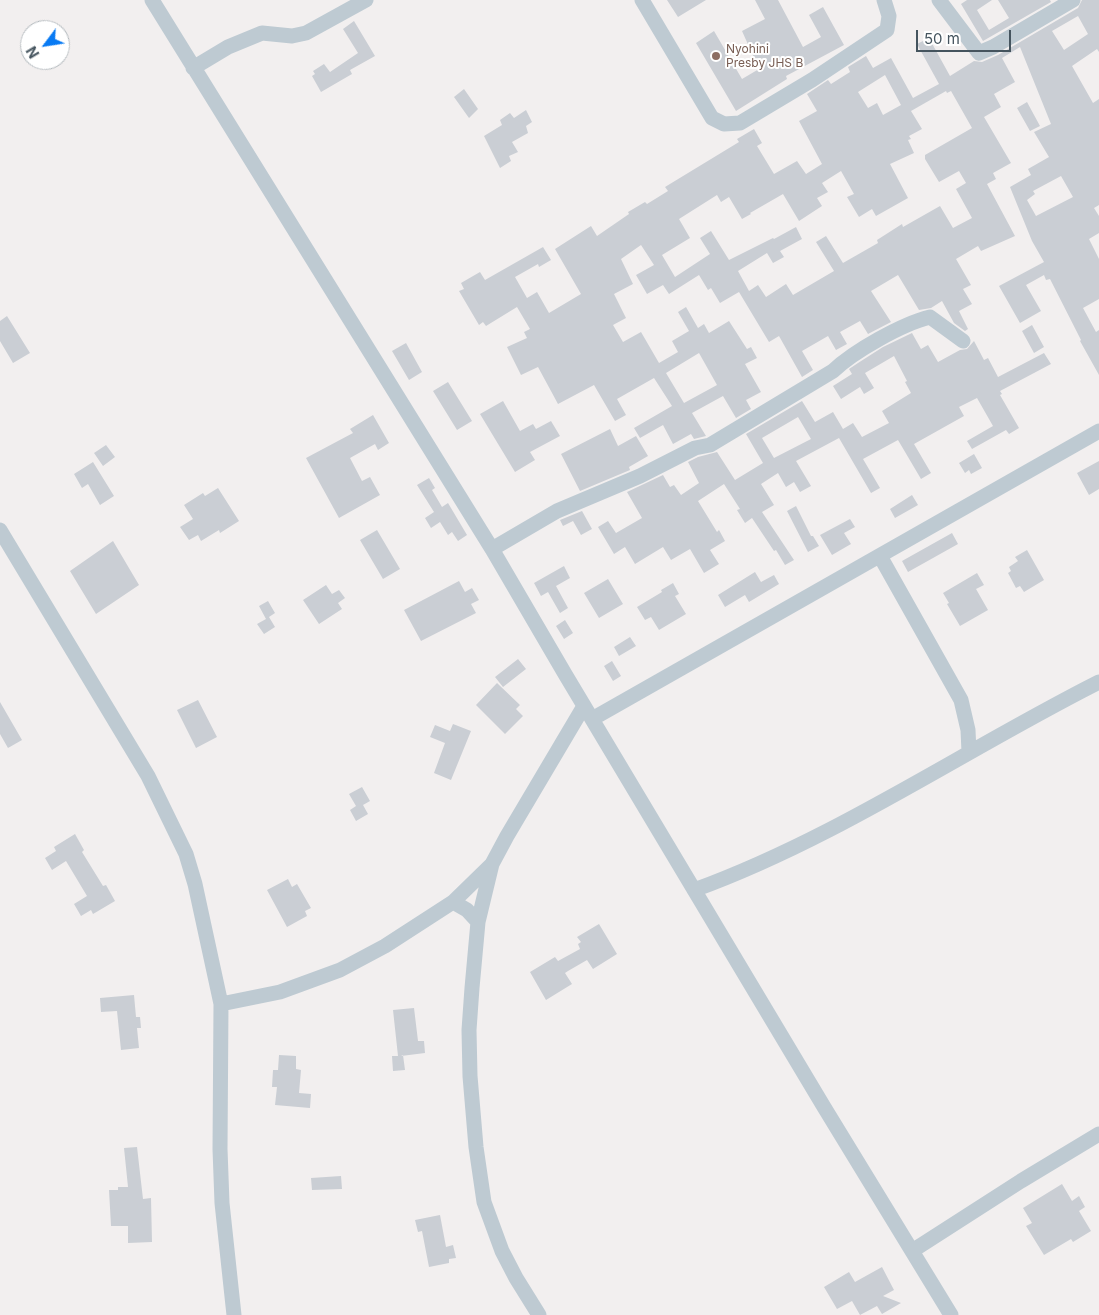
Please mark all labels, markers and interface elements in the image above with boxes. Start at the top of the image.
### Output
north arrow [20,20,70,70]
scale bar [919,20,1014,52]
text: 50 m [924,29,960,48]
place label: Nyohini Presby JHS B [726,42,803,70]
text: N [23,44,43,61]
marker: Nyohini Presby JHS B [710,50,722,62]

